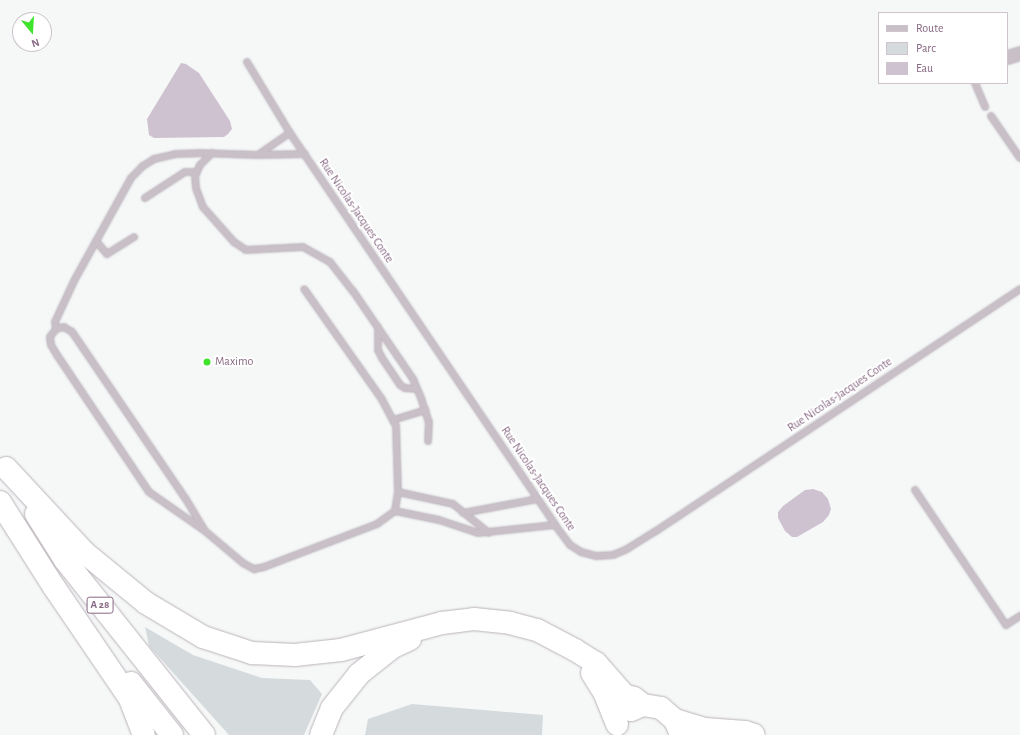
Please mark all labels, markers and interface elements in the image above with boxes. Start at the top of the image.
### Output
north arrow [12,12,52,52]
legend [878,12,1008,84]
text: Route [916,22,943,34]
text: N [30,37,41,49]
text: Parc [916,42,936,54]
text: Eau [916,62,933,74]
street label: Rue Nicolas-Jacques Conte [316,156,396,266]
place label: Maximo [215,355,254,369]
street label: Rue Nicolas-Jacques Conte [785,355,895,435]
marker: Maximo [202,357,212,367]
street label: Rue Nicolas-Jacques Conte [498,424,578,534]
road number: A 28 [86,596,114,614]

